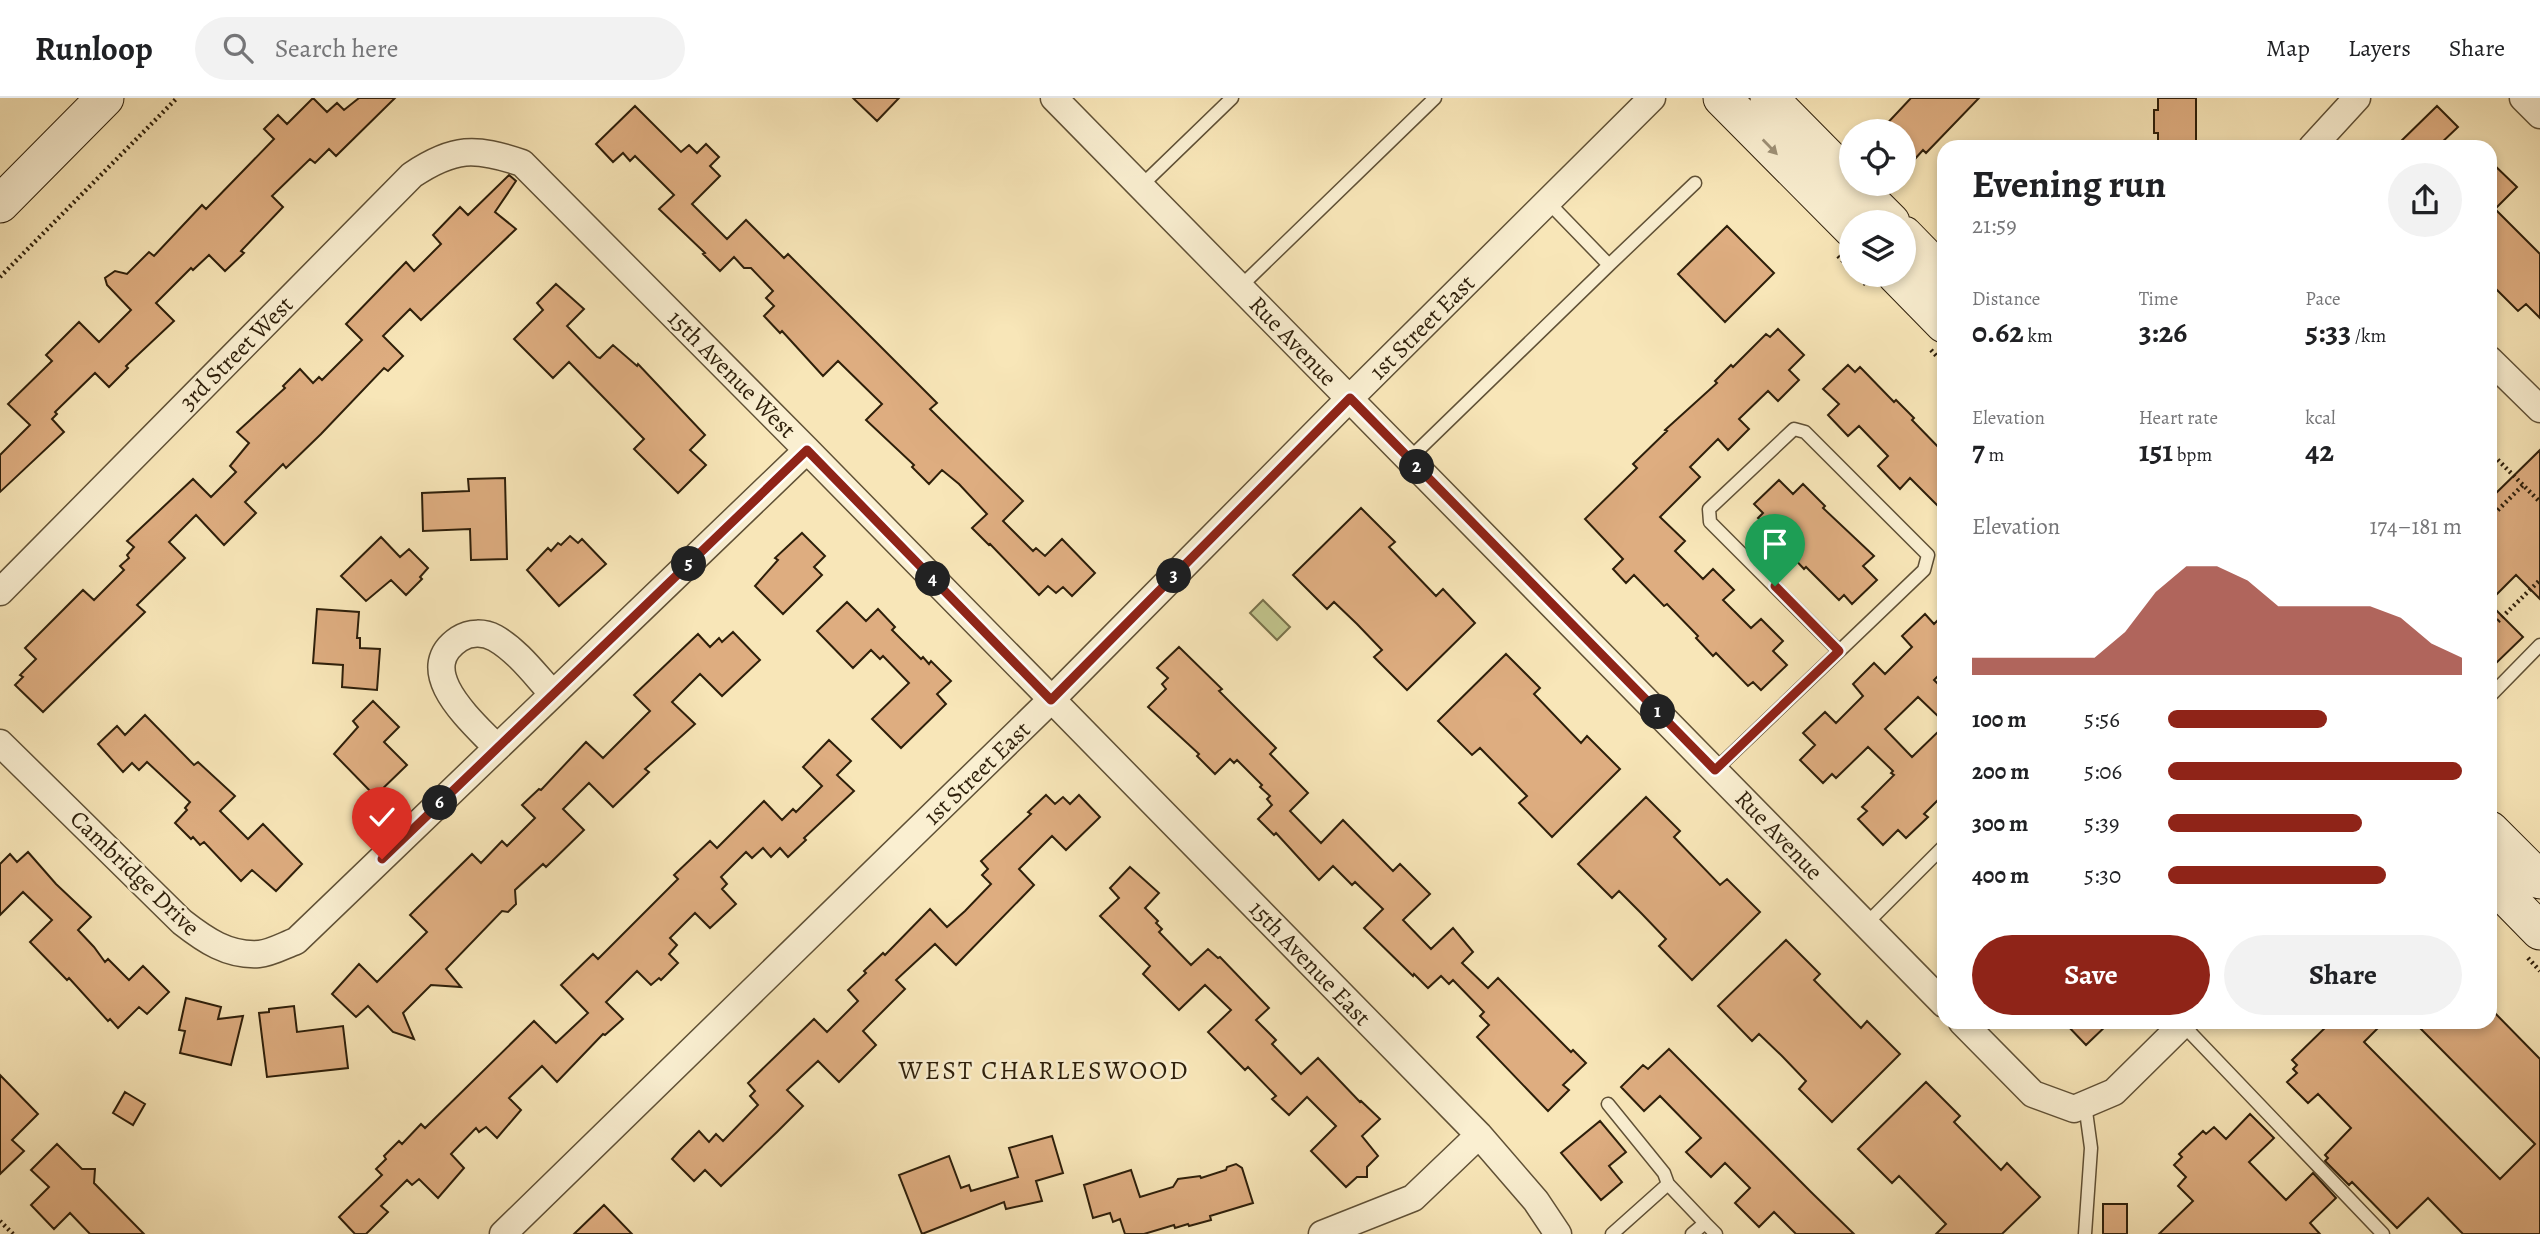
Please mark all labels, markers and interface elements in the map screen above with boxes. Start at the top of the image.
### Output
search box [195,17,685,80]
text: Runloop [35,26,153,71]
icon: search [219,29,257,67]
text: Search here [275,31,398,66]
text: Map [2266,32,2310,64]
text: Layers [2348,32,2411,64]
text: Share [2449,32,2505,64]
map controls [1839,119,1916,287]
button: locate [1839,119,1916,196]
one-way arrow [1762,138,1779,155]
text: Evening run [1972,158,2166,210]
button: share [2388,163,2462,237]
button: layers [1839,210,1916,287]
text: 21:59 [1972,210,2017,241]
street label: 1st Street East [1362,267,1482,387]
text: Distance [1972,286,2040,312]
text: Time [2139,286,2178,312]
text: Pace [2305,286,2341,312]
street label: 3rd Street West [172,289,300,417]
street label: Rue Avenue [1242,289,1344,393]
street label: 15th Avenue West [661,303,803,445]
text: 0.62 [1972,312,2024,352]
text: 3:26 [2139,312,2187,352]
text: 5:33 [2305,312,2351,352]
text: km [2024,323,2053,349]
text: /km [2351,323,2386,349]
text: Elevation [1972,405,2045,431]
text: Heart rate [2139,405,2218,431]
text: kcal [2305,405,2336,431]
text: 7 [1972,431,1985,471]
text: 151 [2139,431,2173,471]
text: 42 [2305,431,2334,471]
text: m [1985,442,2004,468]
text: bpm [2173,442,2212,468]
pin: 2 [1400,450,1434,484]
text: 2 [1412,453,1421,479]
text: Elevation [1972,511,2060,542]
text: 174–181 m [2369,511,2462,542]
pin [1745,514,1805,586]
icon: arrive [1756,525,1794,563]
pin: 5 [672,546,706,582]
text: 5 [684,550,693,576]
pin: 3 [1156,559,1192,594]
pin: 4 [916,561,950,596]
text: 3 [1169,562,1178,588]
text: 4 [928,565,937,591]
pin: 1 [1640,694,1676,730]
text: 1 [1654,698,1661,724]
text: 100 m [1972,704,2027,735]
text: 5:56 [2084,704,2120,735]
street label: 1st Street East [917,714,1037,832]
text: 200 m [1972,756,2030,787]
text: 5:06 [2084,756,2122,787]
street label: Rue Avenue [1728,783,1830,887]
pin: 6 [422,786,458,820]
pin [352,787,412,859]
text: 6 [435,789,444,815]
icon: check [363,798,401,836]
street label: Cambridge Drive [63,803,207,943]
text: 300 m [1972,808,2028,839]
text: 5:39 [2084,808,2119,839]
text: 400 m [1972,860,2029,891]
text: 5:30 [2084,860,2121,891]
street label: 15th Avenue East [1242,893,1378,1033]
button: Save [1972,935,2210,1015]
button: Share [2224,935,2462,1015]
district label: WEST CHARLESWOOD [898,1053,1189,1088]

